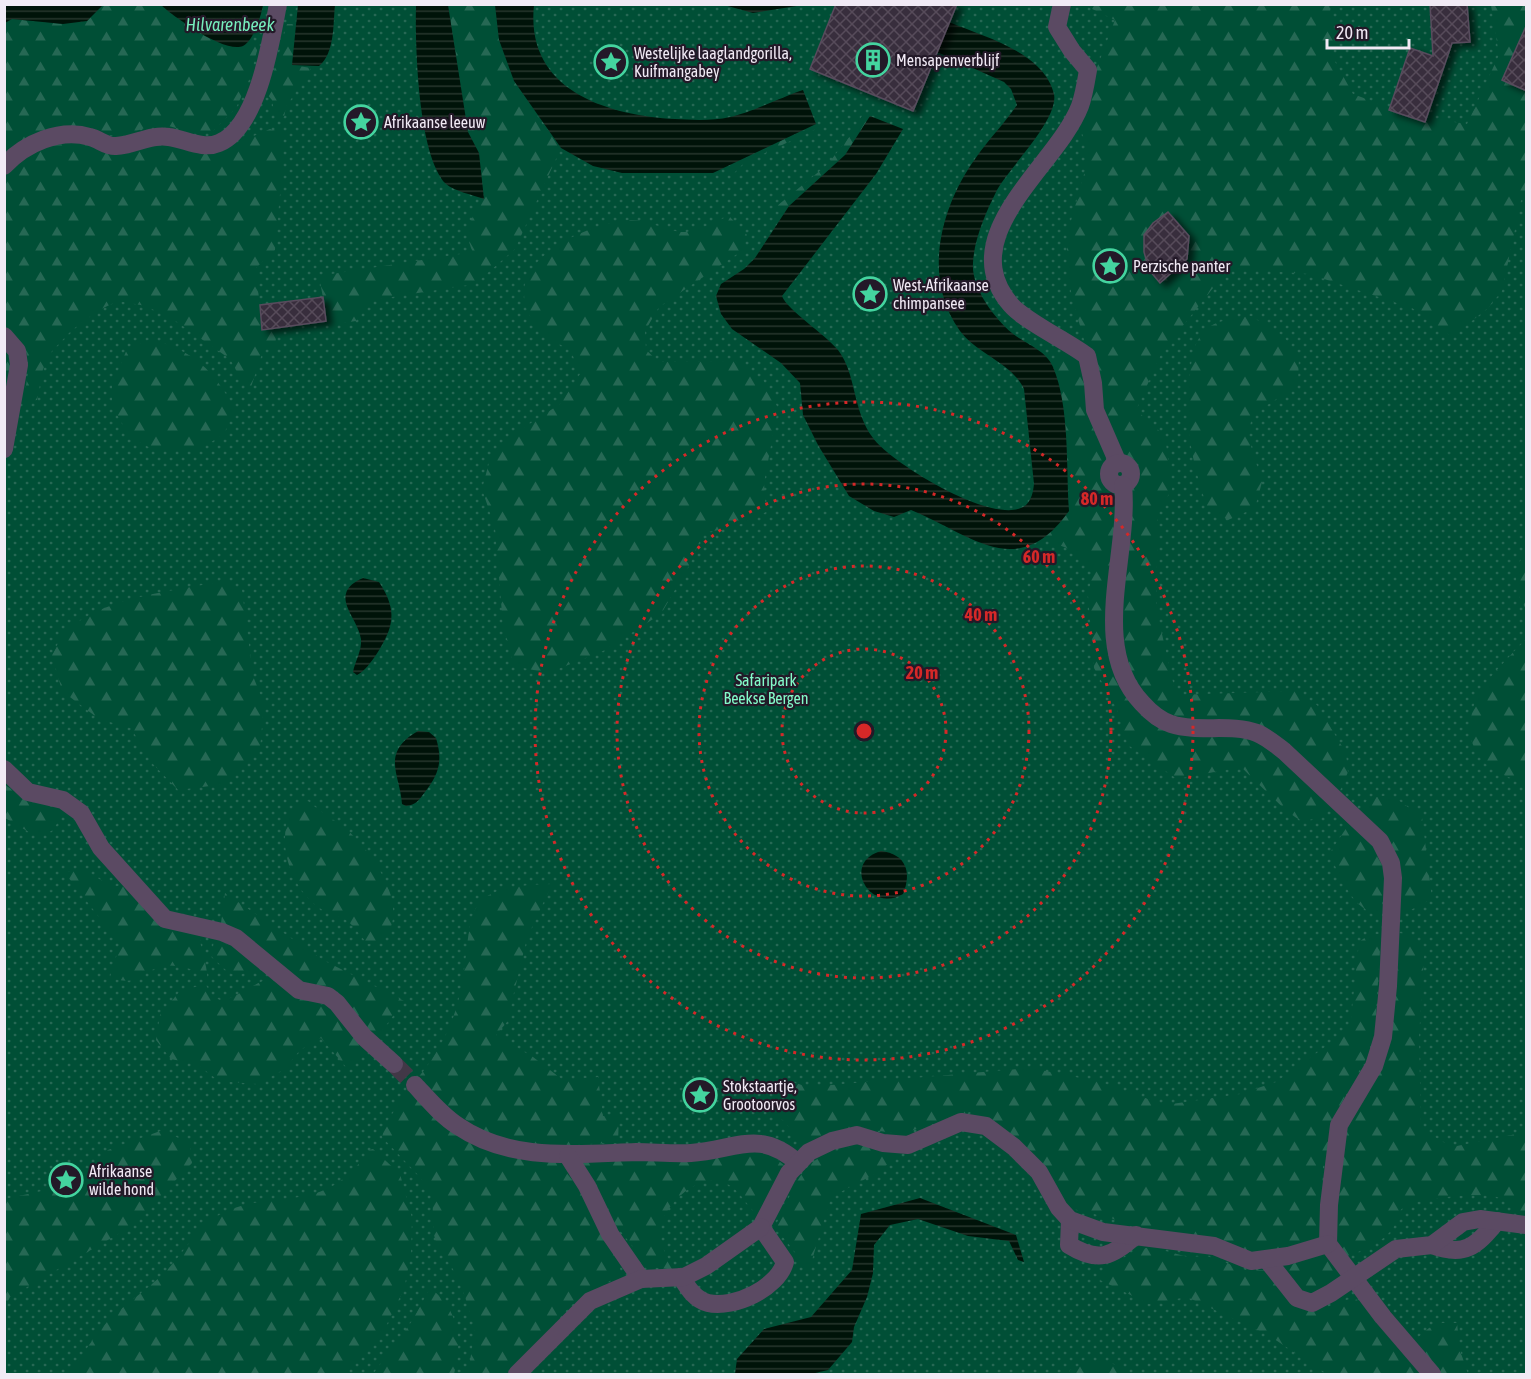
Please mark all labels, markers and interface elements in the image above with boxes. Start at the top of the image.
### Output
scale bar [1327,12,1410,50]
water label: Hilvarenbeek [186,14,276,35]
text: 20 m [1336,22,1368,43]
building icon: Mensapenverblijf [855,42,891,78]
place icon: Westelijke laaglandgorilla, Kuifmangabey [593,44,629,80]
place label: Westelijke laaglandgorilla, Kuifmangabey [634,44,792,81]
place label: Mensapenverblijf [896,51,1000,70]
place icon: Afrikaanse leeuw [343,104,379,140]
place label: Afrikaanse leeuw [384,113,486,131]
place icon: Perzische panter [1092,248,1128,284]
place label: Perzische panter [1133,257,1230,276]
place icon: West-Afrikaanse chimpansee [852,276,888,312]
place label: West-Afrikaanse chimpansee [893,276,989,313]
text: 80 m [1081,488,1113,509]
text: 60 m [1023,546,1055,567]
text: 40 m [964,604,997,625]
text: 20 m [906,662,938,683]
park label: Safaripark Beekse Bergen [724,671,808,708]
centre of rings [854,721,874,741]
place icon: Stokstaartje, Grootoorvos [682,1077,718,1113]
place label: Stokstaartje, Grootoorvos [723,1077,797,1113]
place icon: Afrikaanse wilde hond [48,1162,84,1198]
place label: Afrikaanse wilde hond [89,1162,154,1198]

